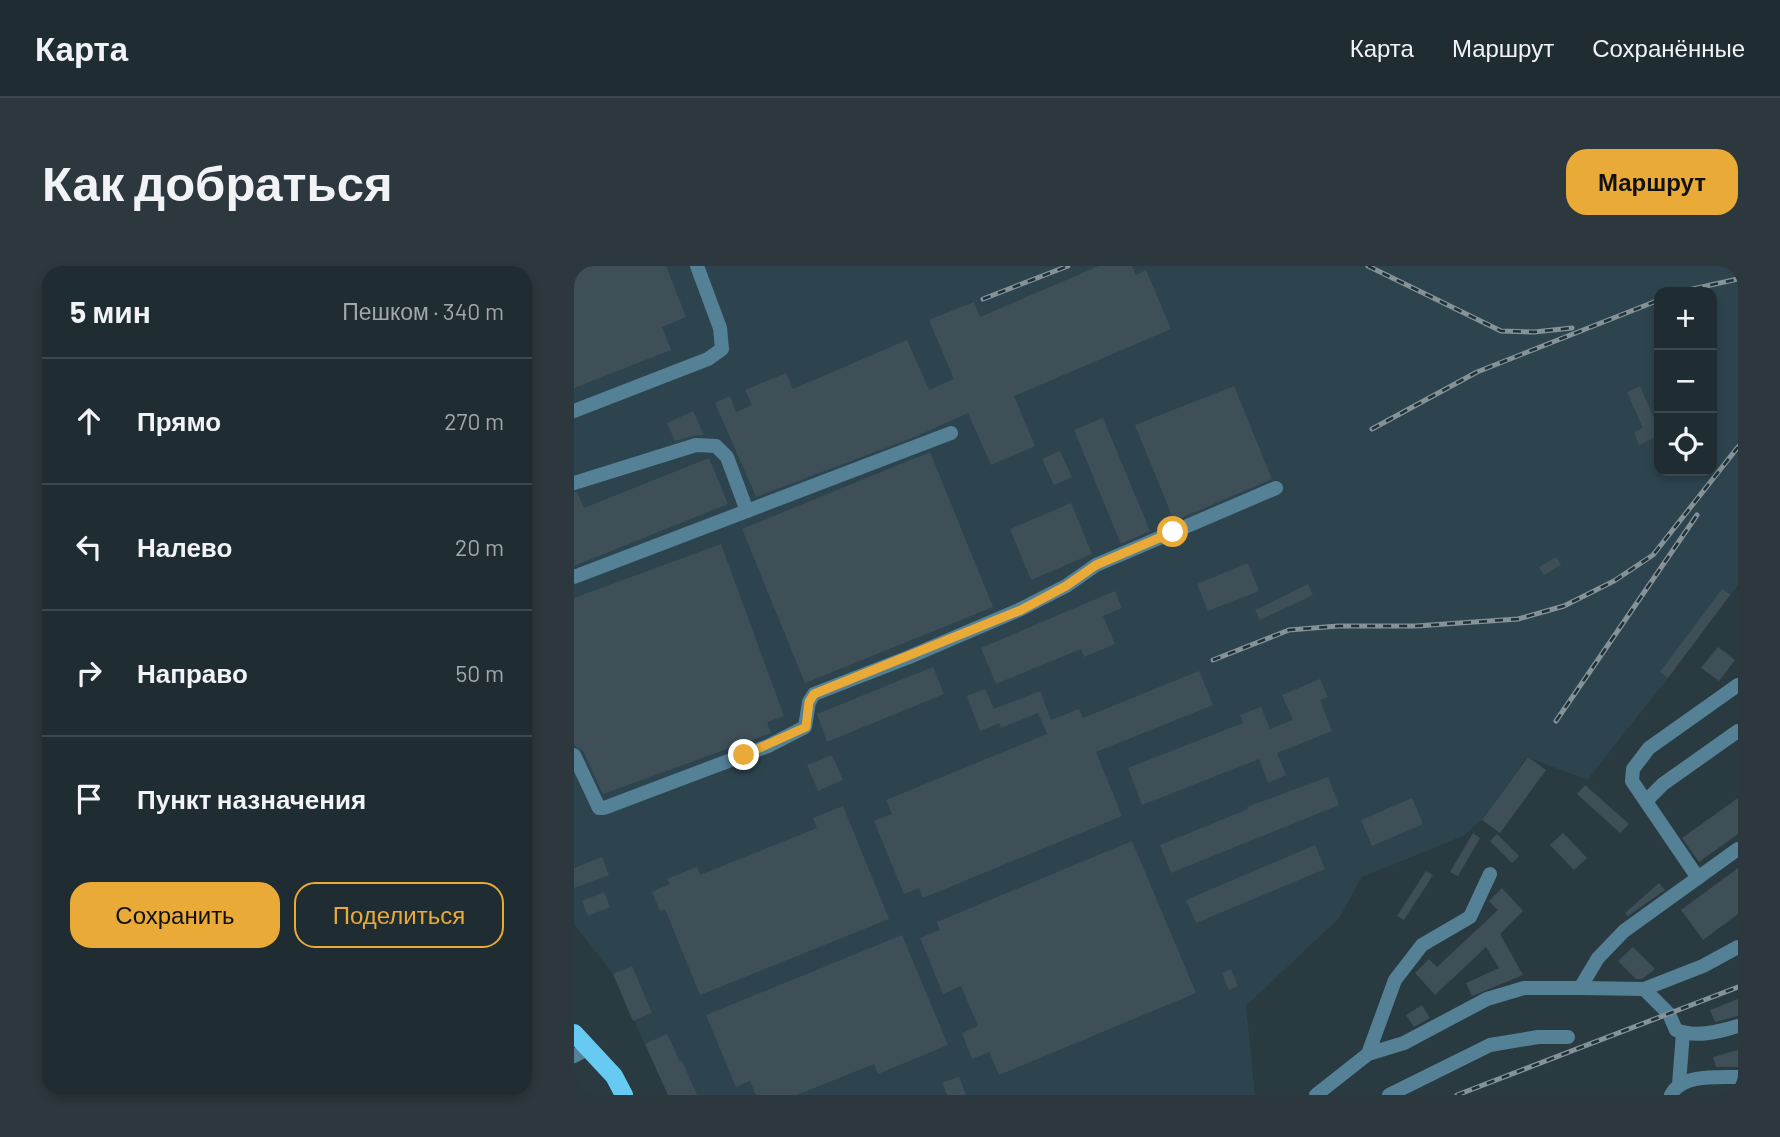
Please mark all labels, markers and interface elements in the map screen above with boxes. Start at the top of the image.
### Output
text: Карта [35,28,128,68]
text: Карта [1350,33,1414,62]
text: Маршрут [1452,33,1554,62]
text: Сохранённые [1592,33,1745,62]
button: Маршрут [1566,149,1738,215]
text: Как добраться [42,152,393,211]
map controls [1654,287,1717,476]
button: + [1654,287,1717,350]
text: 5 мин [70,293,151,329]
text: Пешком · 340 m [342,297,504,325]
button: − [1654,350,1717,413]
icon: ahead [70,402,108,440]
text: Прямо [137,405,221,436]
text: 270 m [444,407,504,435]
button: locate [1654,413,1717,476]
route start [1157,516,1188,547]
icon: left [70,528,108,566]
text: Налево [137,531,232,562]
text: 20 m [455,533,504,561]
icon: right [70,654,108,692]
text: Направо [137,657,248,688]
text: 50 m [456,659,504,687]
route end [728,739,759,770]
icon: arrive [70,780,108,818]
text: Пункт назначения [137,783,366,814]
button: Сохранить [70,882,280,948]
button: Поделиться [294,882,504,948]

